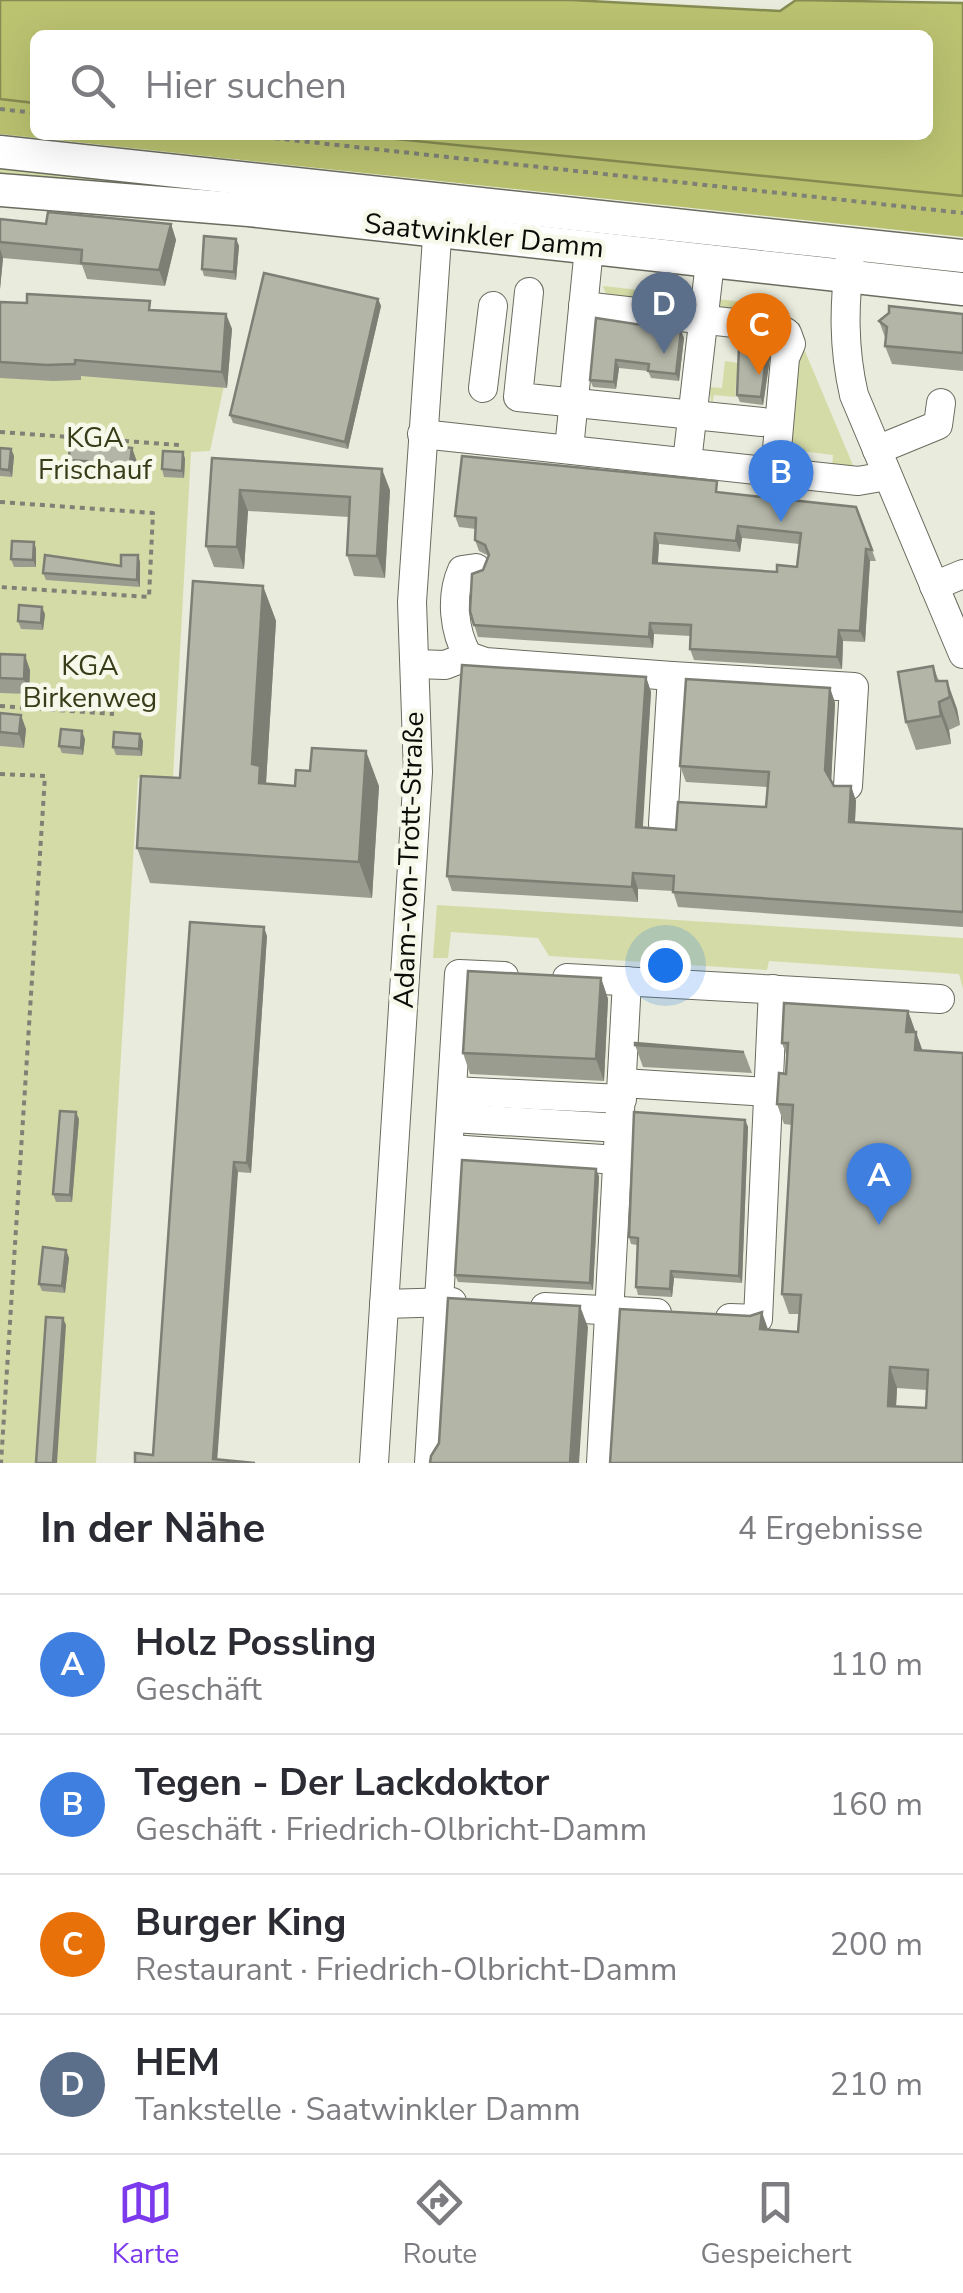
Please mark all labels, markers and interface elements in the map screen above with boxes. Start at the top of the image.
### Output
search box [30,30,933,140]
icon: search [65,58,120,113]
text: Hier suchen [145,60,347,111]
street label: Saatwinkler Damm [362,205,606,267]
pin: D [632,272,696,354]
pin: C [726,292,792,375]
park label: KGA Frischauf [38,419,153,489]
pin: B [748,440,814,522]
park label: KGA Birkenweg [23,647,157,717]
street label: Adam-von-Trott-Straße [385,711,433,1009]
your location [640,940,691,991]
pin: A [846,1142,912,1225]
text: In der Nähe [40,1500,265,1557]
text: 4 Ergebnisse [738,1507,923,1550]
text: Holz Possling [135,1617,376,1668]
text: A [61,1643,84,1686]
text: 110 m [830,1643,923,1686]
text: Geschäft [135,1668,262,1711]
text: Tegen - Der Lackdoktor [135,1757,549,1808]
text: B [61,1783,84,1826]
text: 160 m [830,1783,923,1826]
text: Geschäft · Friedrich-Olbricht-Damm [135,1808,647,1851]
text: Burger King [135,1897,347,1948]
text: C [62,1923,83,1966]
text: 200 m [830,1923,923,1966]
text: Restaurant · Friedrich-Olbricht-Damm [135,1948,677,1991]
text: HEM [135,2037,220,2088]
text: D [60,2063,85,2106]
text: 210 m [830,2063,923,2106]
text: Tankstelle · Saatwinkler Damm [135,2088,581,2131]
tab: Karte [112,2175,179,2273]
tab: Route [403,2175,477,2273]
tab: Gespeichert [701,2175,851,2273]

